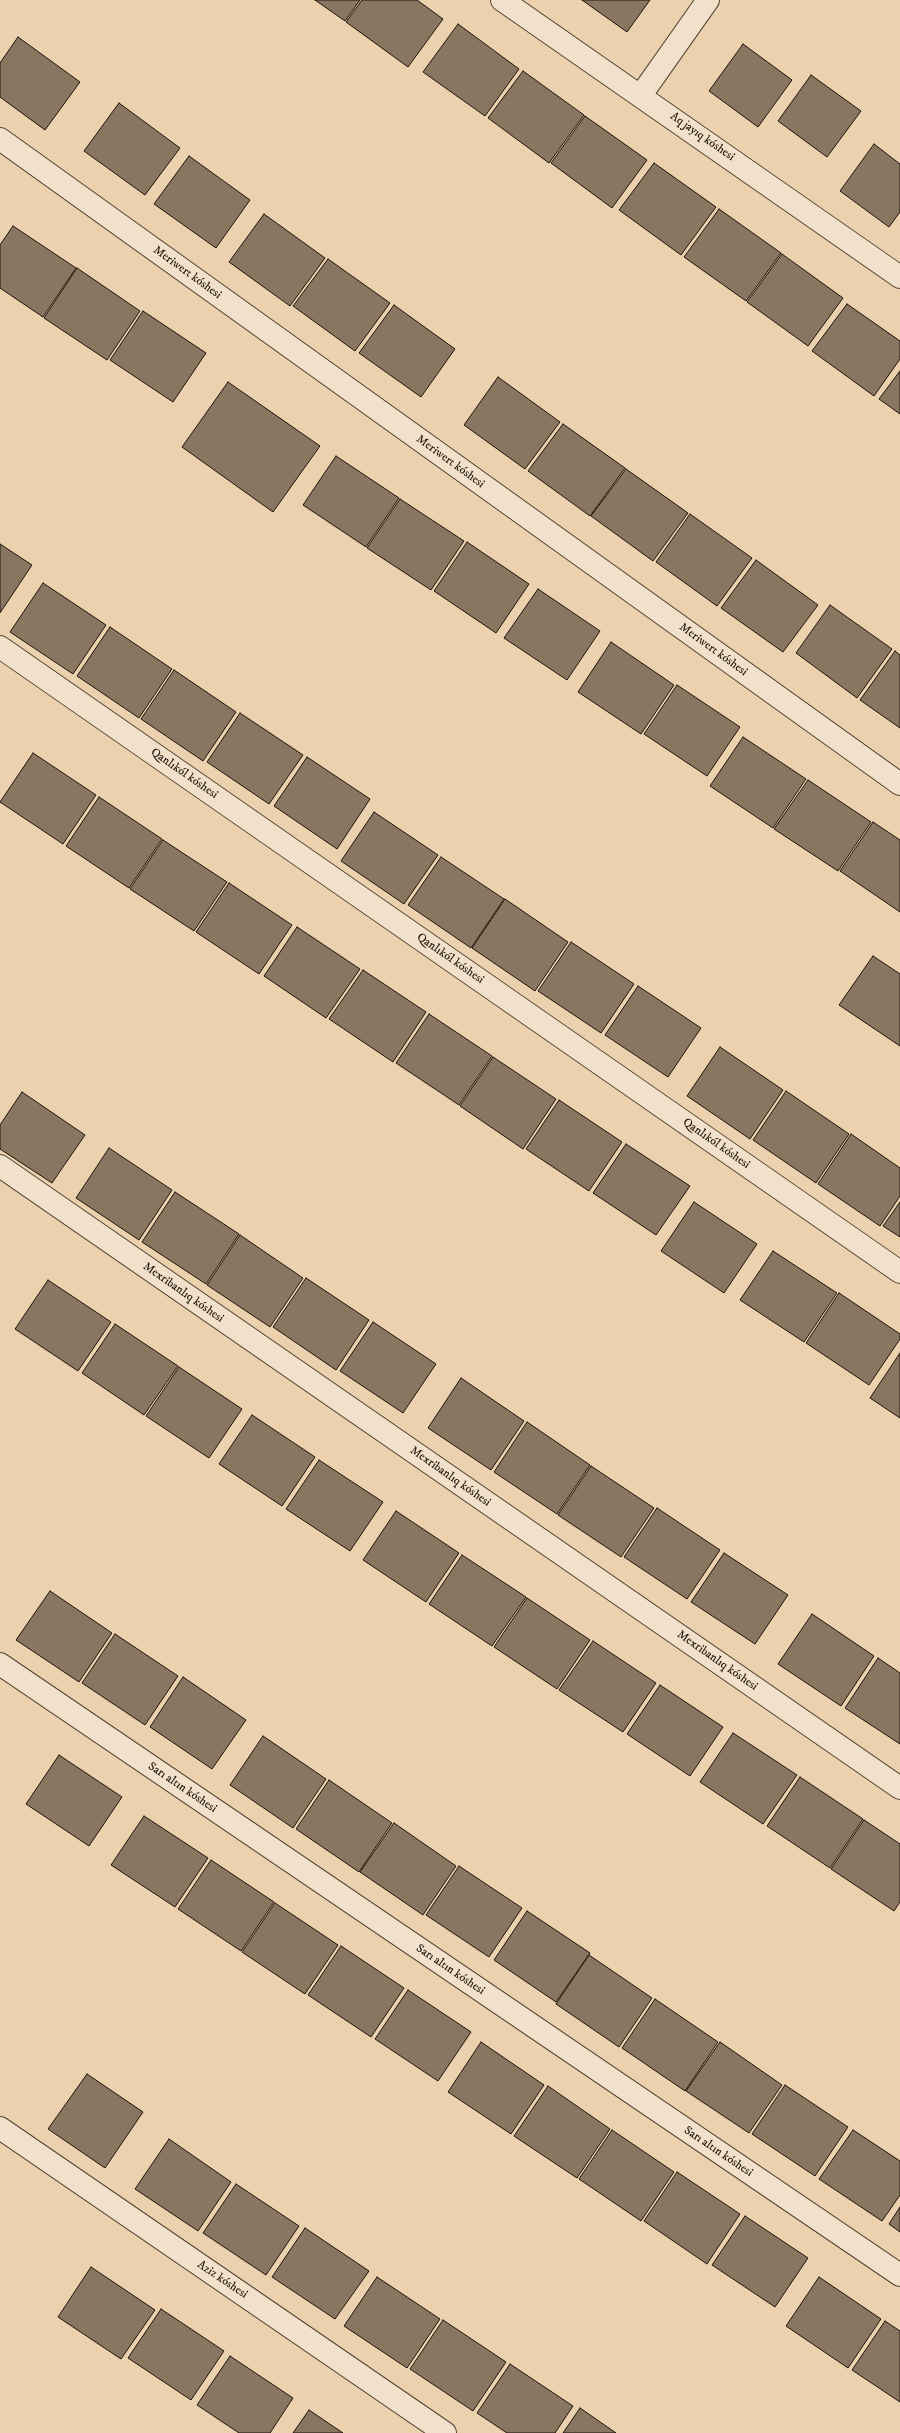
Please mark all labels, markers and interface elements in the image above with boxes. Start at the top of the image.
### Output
street label: Aq jayıq kóshesi [667,109,737,165]
street label: Meriwert kóshesi [150,243,224,303]
street label: Meriwert kóshesi [413,432,487,492]
street label: Meriwert kóshesi [676,620,750,680]
street label: Qanlıkól kóshesi [148,746,220,802]
street label: Qanlıkól kóshesi [414,931,486,987]
street label: Qanlıkól kóshesi [680,1116,752,1172]
street label: Mexribanlıq kóshesi [140,1260,226,1326]
street label: Mexribanlıq kóshesi [407,1444,493,1510]
street label: Mexribanlıq kóshesi [674,1628,760,1694]
street label: Sarı altın kóshesi [145,1760,219,1816]
street label: Sarı altın kóshesi [413,1942,487,1998]
street label: Sarı altın kóshesi [681,2124,755,2180]
street label: Aziz kóshesi [194,2258,250,2302]

